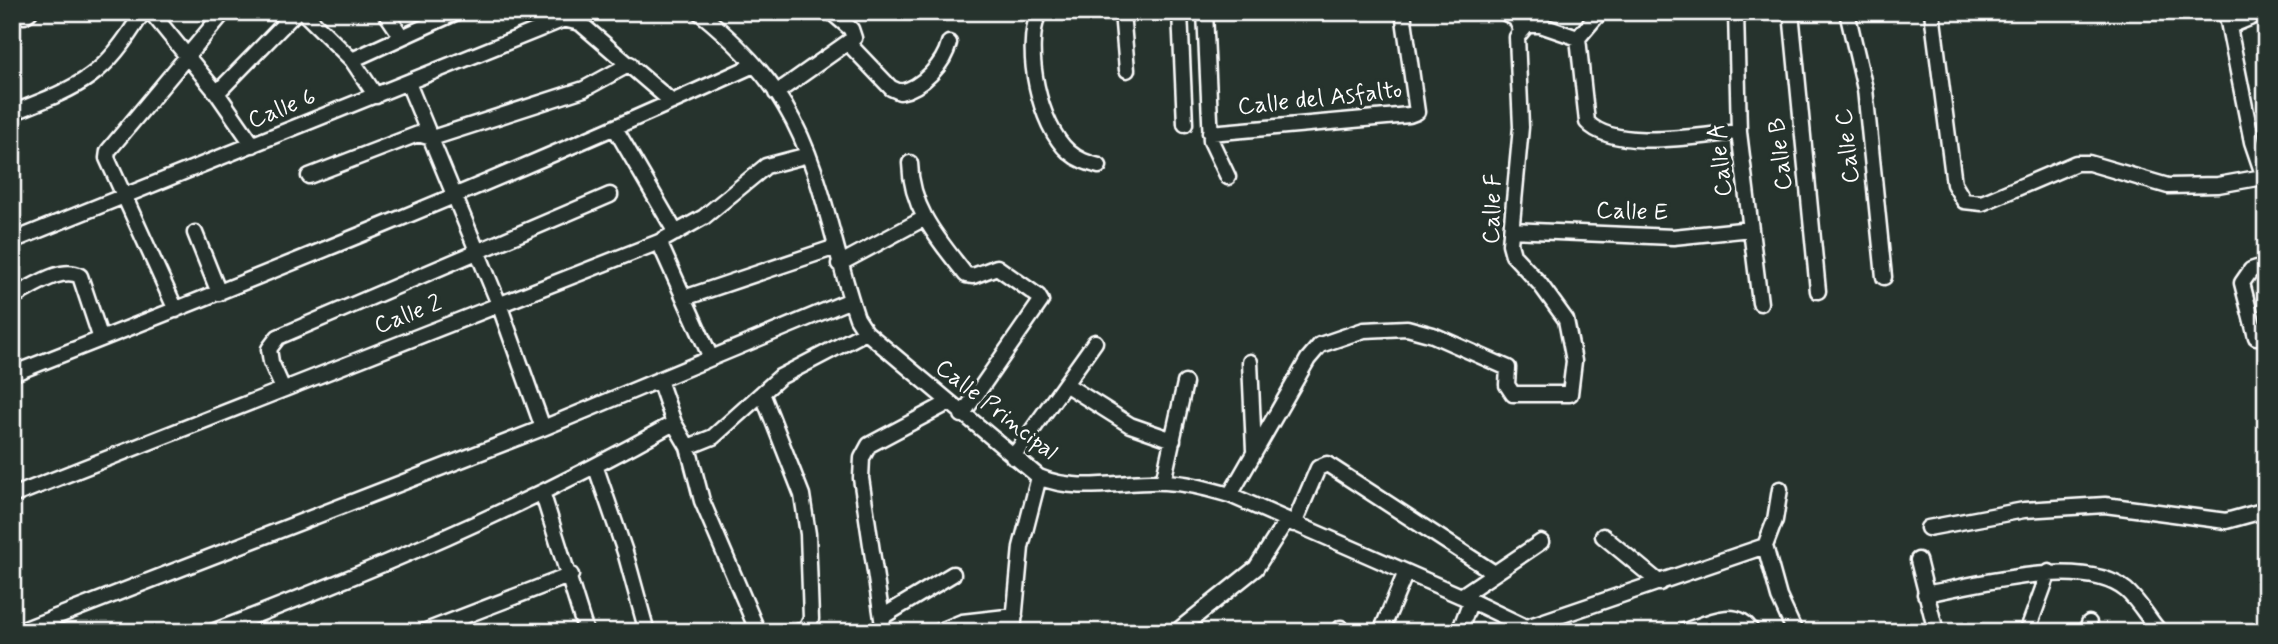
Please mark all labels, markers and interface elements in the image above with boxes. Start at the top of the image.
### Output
street label: Calle del Asfalto [1236,75,1404,123]
street label: Calle 6 [244,81,320,137]
street label: Calle C [1829,107,1867,185]
street label: Calle B [1762,116,1800,192]
street label: Calle A [1702,122,1740,198]
street label: Calle F [1476,173,1510,245]
street label: Calle E [1596,195,1669,229]
street label: Calle 2 [370,288,446,342]
street label: Calle Principal [928,352,1064,468]

